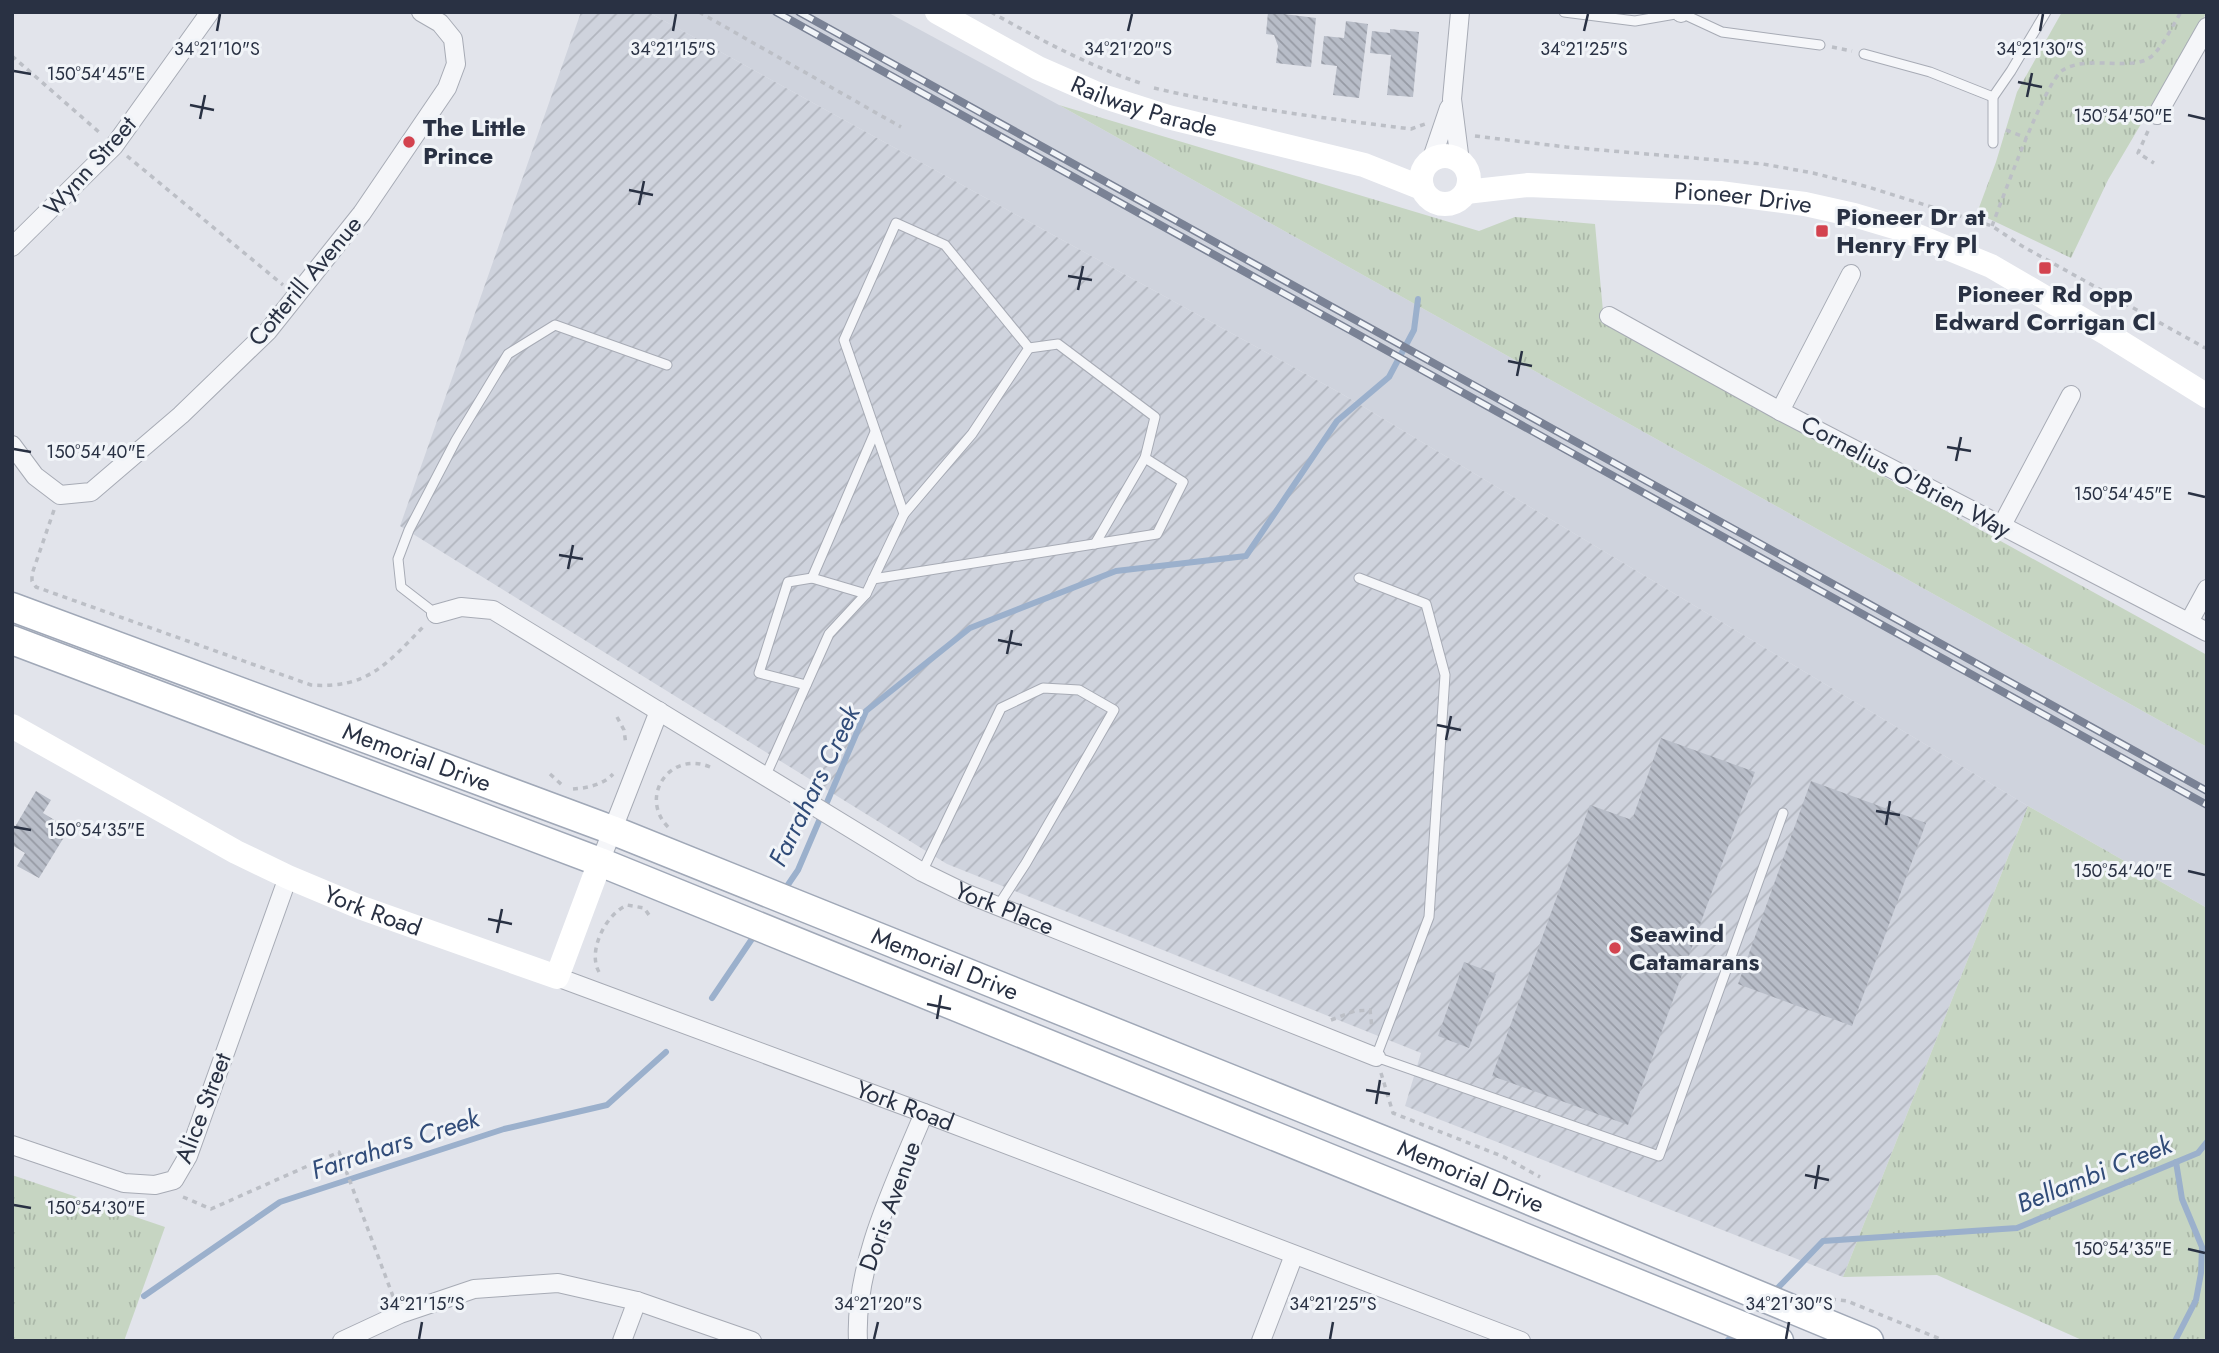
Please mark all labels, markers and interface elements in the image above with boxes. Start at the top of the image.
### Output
text: 34°21'10"S [174,36,260,62]
text: 34°21'15"S [630,36,716,62]
text: 34°21'20"S [1084,36,1172,62]
text: 34°21'25"S [1540,36,1628,62]
text: 34°21'30"S [1996,36,2084,62]
text: 150°54'45"E [47,61,145,87]
street label: Railway Parade [1065,67,1221,146]
text: 150°54'50"E [2073,103,2173,129]
street label: Wynn Street [35,108,144,223]
place label: The Little Prince [423,110,526,173]
marker: The Little Prince [401,134,417,150]
street label: Pioneer Drive [1673,173,1816,222]
place label: Pioneer Dr at Henry Fry Pl [1836,199,1986,262]
street label: Cotterill Avenue [239,208,370,354]
marker: Pioneer Dr at Henry Fry Pl [1814,223,1830,239]
marker: Pioneer Rd opp Edward Corrigan Cl [2037,260,2053,276]
place label: Pioneer Rd opp Edward Corrigan Cl [1934,276,2156,339]
street label: Cornelius O'Brien Way [1795,406,2018,547]
text: 150°54'40"E [46,439,146,465]
text: 150°54'45"E [2074,481,2172,507]
water label: Farrahars Creek [759,697,870,873]
street label: Memorial Drive [338,713,496,801]
text: 150°54'35"E [47,817,145,843]
text: 150°54'40"E [2073,858,2173,884]
street label: York Place [949,873,1059,944]
street label: York Road [319,876,427,945]
place label: Seawind Catamarans [1629,916,1760,979]
street label: Memorial Drive [866,918,1024,1009]
marker: Seawind Catamarans [1607,940,1623,956]
street label: Alice Street [165,1047,240,1168]
street label: York Road [851,1071,959,1140]
water label: Farrahars Creek [306,1098,486,1189]
water label: Bellambi Creek [2011,1125,2179,1222]
street label: Memorial Drive [1392,1130,1550,1222]
street label: Doris Avenue [850,1136,929,1275]
text: 150°54'30"E [47,1195,145,1221]
text: 150°54'35"E [2074,1236,2172,1262]
text: 34°21'15"S [379,1291,465,1317]
text: 34°21'20"S [834,1291,922,1317]
text: 34°21'25"S [1289,1291,1377,1317]
text: 34°21'30"S [1745,1291,1833,1317]

